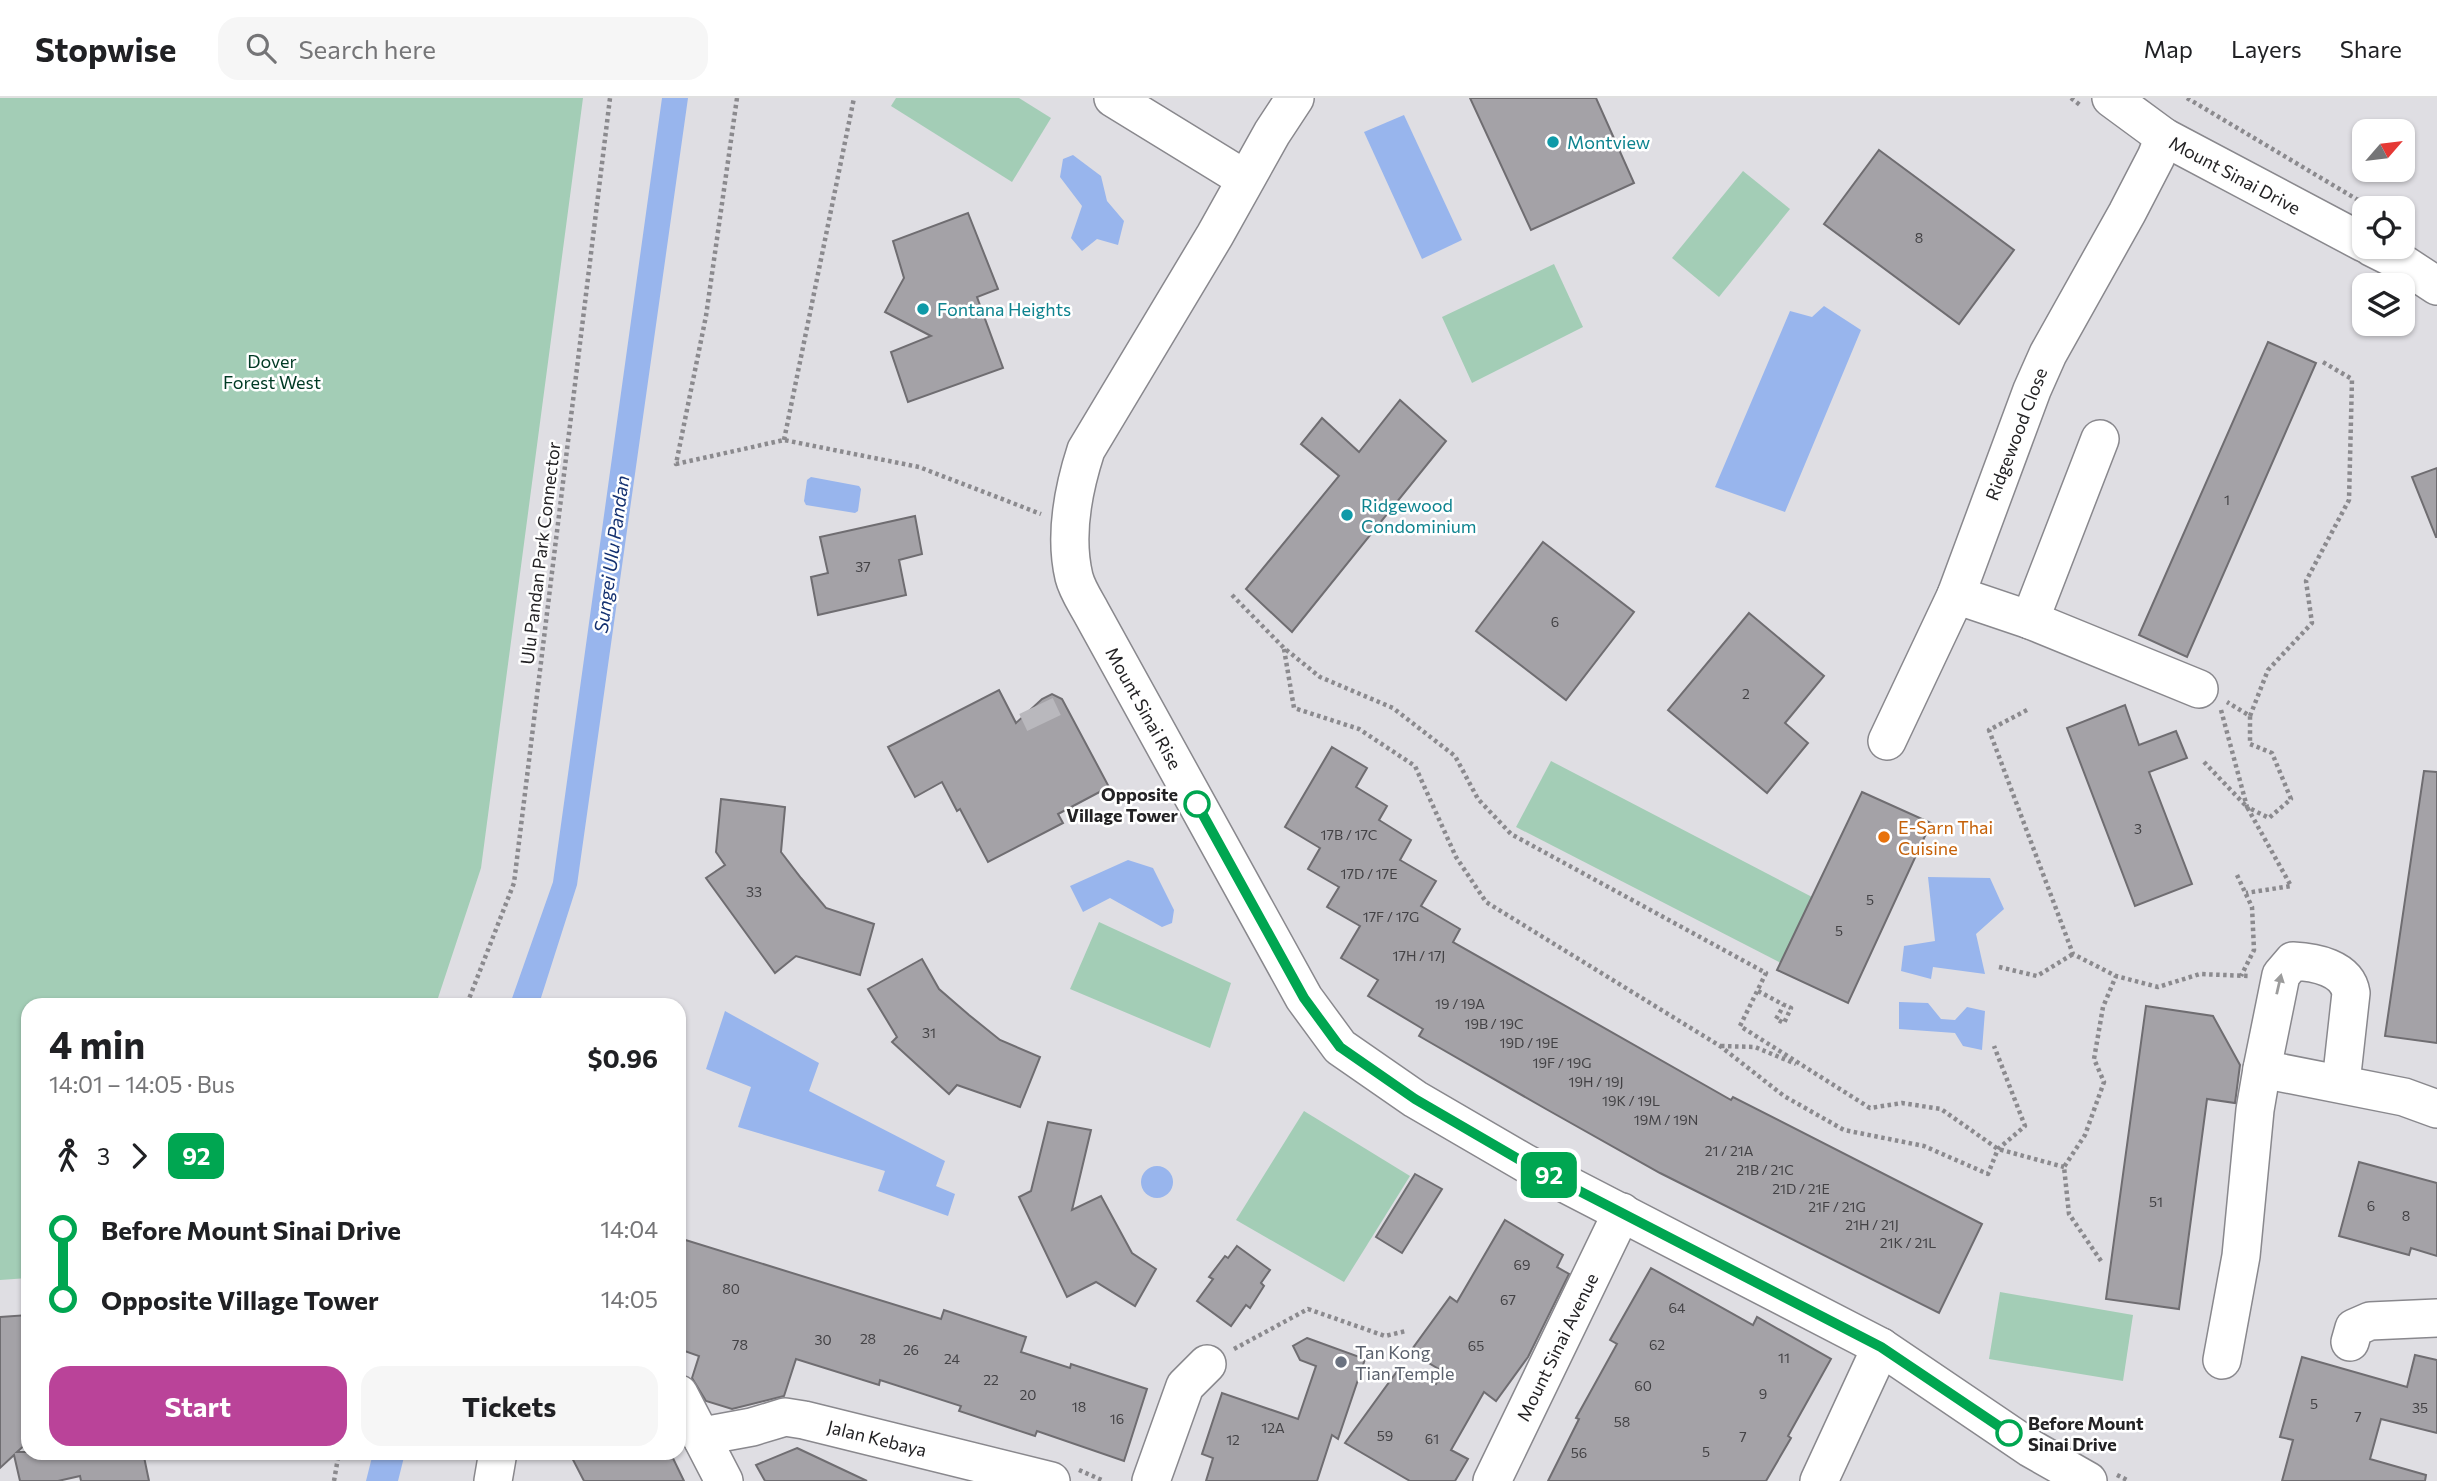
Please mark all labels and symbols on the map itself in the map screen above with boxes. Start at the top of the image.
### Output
north arrow [2352,119,2415,182]
place label: Montview [1567,131,1650,153]
street label: Mount Sinai Drive [2166,131,2304,219]
marker: Montview [1545,134,1561,150]
house number: 8 [1915,229,1923,246]
place label: Fontana Heights [937,298,1071,320]
marker: Fontana Heights [915,301,931,317]
park label: Dover Forest West [223,350,321,393]
street label: Ridgewood Close [1981,364,2051,504]
street label: Ulu Pandan Park Connector [515,440,565,666]
water label: Sungei Ulu Pandan [589,474,633,634]
house number: 1 [2224,491,2230,508]
place label: Ridgewood Condominium [1361,494,1477,537]
marker: Ridgewood Condominium [1339,507,1355,523]
house number: 37 [855,558,871,575]
house number: 6 [1551,613,1559,630]
street label: Mount Sinai Rise [1101,643,1187,773]
house number: 2 [1742,685,1750,702]
place label: Opposite Village Tower [1066,783,1179,826]
marker: Opposite Village Tower [1184,791,1210,817]
place label: E-Sarn Thai Cuisine [1898,816,1993,859]
house number: 3 [2134,820,2142,837]
house number: 17B / 17C [1321,826,1377,843]
marker: E-Sarn Thai Cuisine [1876,829,1892,845]
house number: 17D / 17E [1341,865,1397,882]
house number: 33 [746,883,762,900]
house number: 5 [1866,891,1874,908]
house number: 17F / 17G [1363,908,1419,925]
house number: 5 [1835,922,1843,939]
house number: 17H / 17J [1393,947,1445,964]
one-way arrow [2274,973,2285,995]
house number: 19 / 19A [1435,995,1485,1012]
house number: 19B / 19C [1464,1015,1524,1032]
house number: 31 [922,1024,936,1041]
house number: 19D / 19E [1499,1034,1559,1051]
house number: 19F / 19G [1533,1054,1591,1071]
house number: 19H / 19J [1568,1073,1624,1090]
house number: 19K / 19L [1602,1092,1660,1109]
house number: 19M / 19N [1634,1111,1698,1128]
house number: 21 / 21A [1705,1142,1754,1159]
line badge: 92 [1518,1152,1580,1198]
house number: 21B / 21C [1736,1161,1794,1178]
house number: 21D / 21E [1772,1180,1830,1197]
house number: 51 [2149,1193,2163,1210]
house number: 6 [2367,1197,2375,1214]
house number: 21F / 21G [1808,1198,1866,1215]
house number: 8 [2402,1207,2410,1224]
house number: 21H / 21J [1845,1216,1899,1233]
house number: 21K / 21L [1880,1234,1936,1251]
house number: 69 [1514,1256,1530,1273]
street label: Mount Sinai Avenue [1512,1269,1602,1425]
house number: 80 [722,1280,740,1297]
house number: 67 [1500,1291,1516,1308]
house number: 64 [1669,1299,1686,1316]
house number: 28 [860,1330,876,1347]
house number: 30 [814,1331,832,1348]
house number: 78 [732,1336,748,1353]
house number: 62 [1649,1336,1665,1353]
house number: 65 [1468,1337,1484,1354]
house number: 26 [903,1341,919,1358]
place label: Tan Kong Tian Temple [1355,1341,1454,1384]
house number: 11 [1778,1349,1790,1366]
house number: 24 [944,1350,961,1367]
marker: Tan Kong Tian Temple [1333,1354,1349,1370]
house number: 22 [983,1371,999,1388]
house number: 60 [1634,1377,1652,1394]
house number: 9 [1759,1385,1767,1402]
house number: 20 [1020,1386,1036,1403]
house number: 5 [2310,1395,2318,1412]
house number: 18 [1072,1398,1086,1415]
house number: 35 [2412,1399,2428,1416]
house number: 7 [2354,1408,2362,1425]
house number: 16 [1110,1410,1124,1427]
place label: Before Mount Sinai Drive [2028,1412,2144,1455]
house number: 58 [1614,1413,1630,1430]
street label: Jalan Kebaya [825,1415,929,1461]
house number: 12A [1261,1419,1285,1436]
marker: Before Mount Sinai Drive [1996,1420,2022,1446]
house number: 59 [1377,1427,1393,1444]
house number: 7 [1739,1428,1747,1445]
house number: 61 [1425,1430,1439,1447]
house number: 12 [1226,1431,1240,1448]
house number: 5 [1702,1443,1710,1460]
house number: 56 [1571,1444,1587,1461]

